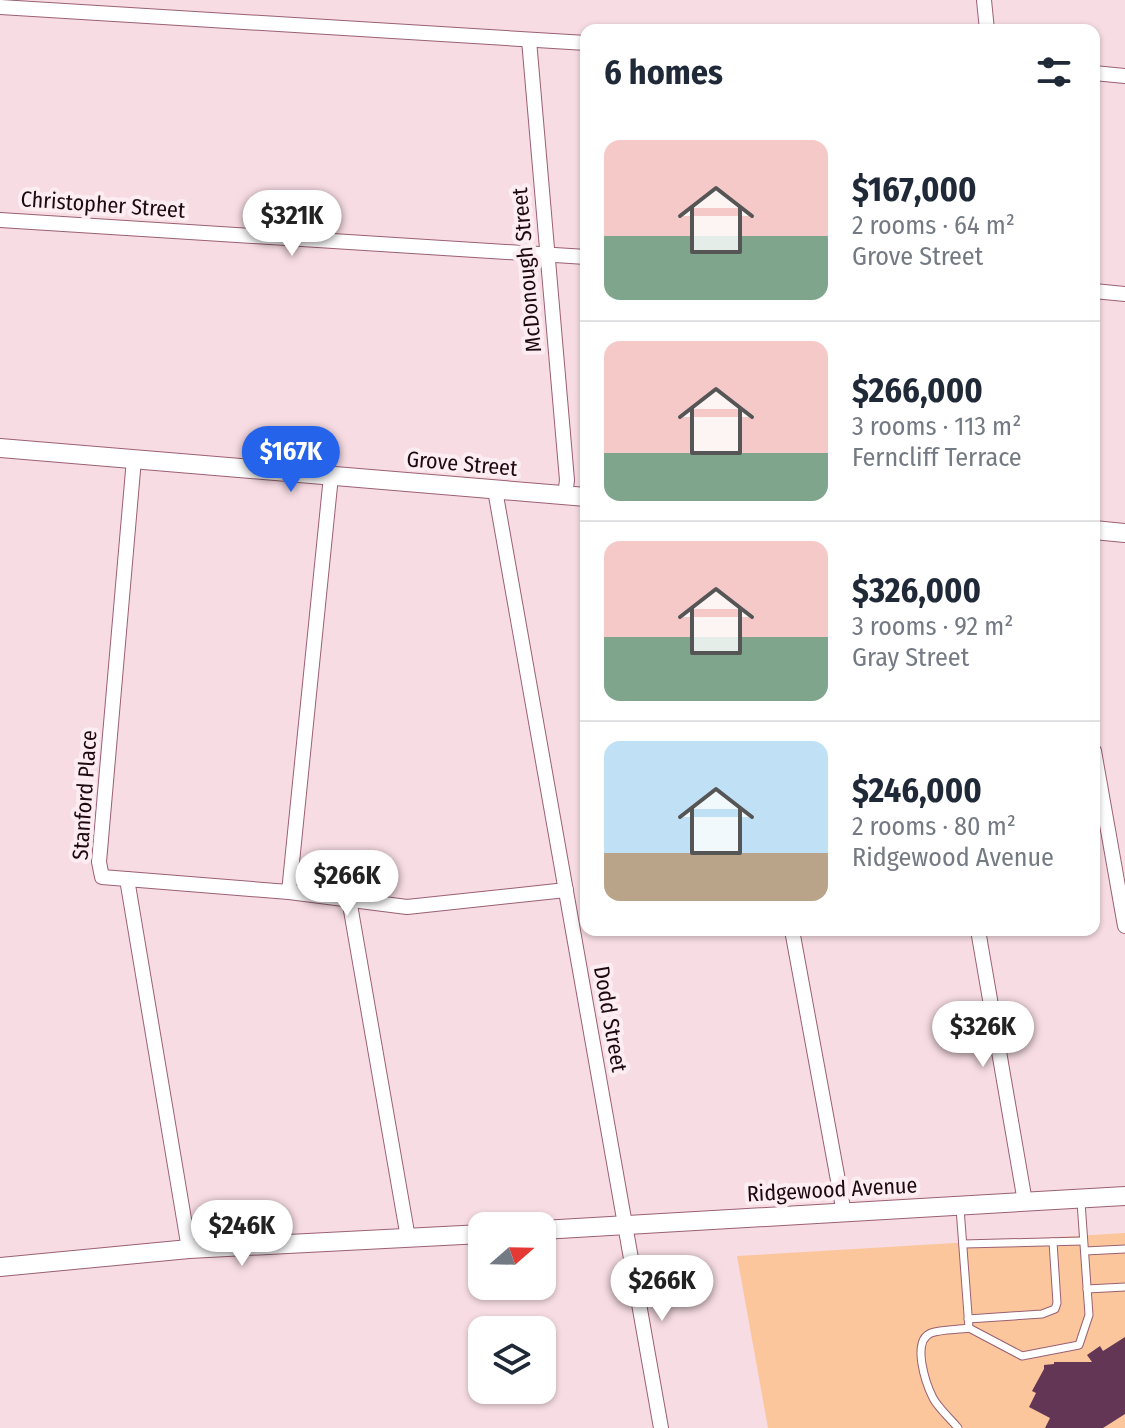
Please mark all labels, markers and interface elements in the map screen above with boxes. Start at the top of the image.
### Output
icon: filters [1032,50,1076,94]
text: 6 homes [604,52,723,93]
text: $167,000 [852,169,977,210]
icon: home [668,172,764,268]
street label: Christopher Street [20,185,187,224]
street label: McDonough Street [506,186,547,353]
pin: $321K [236,190,348,258]
text: $321K [261,200,323,231]
text: 2 rooms · 64 m² [852,210,1015,241]
text: Grove Street [852,241,983,272]
text: $266,000 [852,370,983,411]
icon: home [668,373,764,469]
text: 3 rooms · 113 m² [852,411,1021,442]
pin: $167K [235,426,347,494]
text: $167K [260,436,322,467]
text: Ferncliff Terrace [852,442,1022,473]
street label: Grove Street [405,445,519,482]
text: $326,000 [852,570,981,611]
icon: home [668,573,764,669]
text: 3 rooms · 92 m² [852,611,1013,642]
text: Gray Street [852,642,969,673]
street label: Stanford Place [66,729,103,861]
text: $246,000 [852,770,982,811]
icon: home [668,773,764,869]
text: 2 rooms · 80 m² [852,811,1016,842]
text: Ridgewood Avenue [852,842,1054,873]
pin: $266K [291,850,403,918]
text: $266K [313,860,381,891]
street label: Dodd Street [588,964,633,1075]
pin: $326K [927,1001,1039,1069]
text: $326K [950,1011,1016,1042]
street label: Ridgewood Avenue [746,1172,918,1207]
pin: $246K [186,1200,298,1268]
text: $246K [209,1210,275,1241]
north arrow [468,1212,556,1300]
map controls [468,1212,556,1404]
pin: $266K [606,1255,718,1323]
text: $266K [628,1265,696,1296]
button: layers [468,1316,556,1404]

